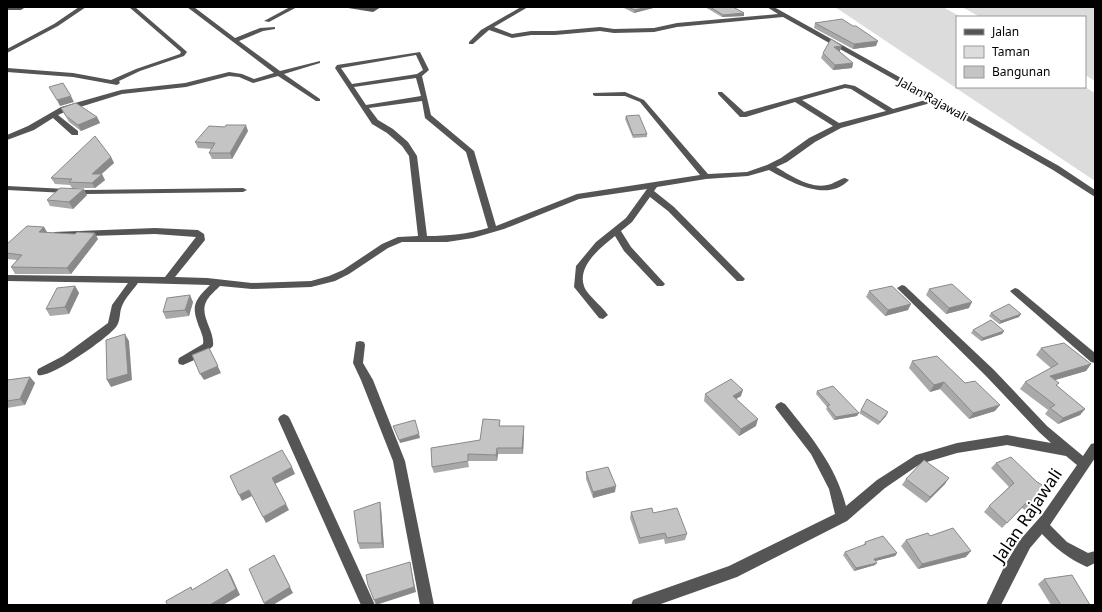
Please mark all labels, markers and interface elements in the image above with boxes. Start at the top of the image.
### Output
legend [956,16,1086,88]
text: Jalan [991,23,1019,40]
text: Taman [992,43,1030,60]
text: Bangunan [992,63,1050,80]
street label: Jalan Rajawali [894,72,971,125]
street label: Jalan Rajawali [986,463,1067,568]

